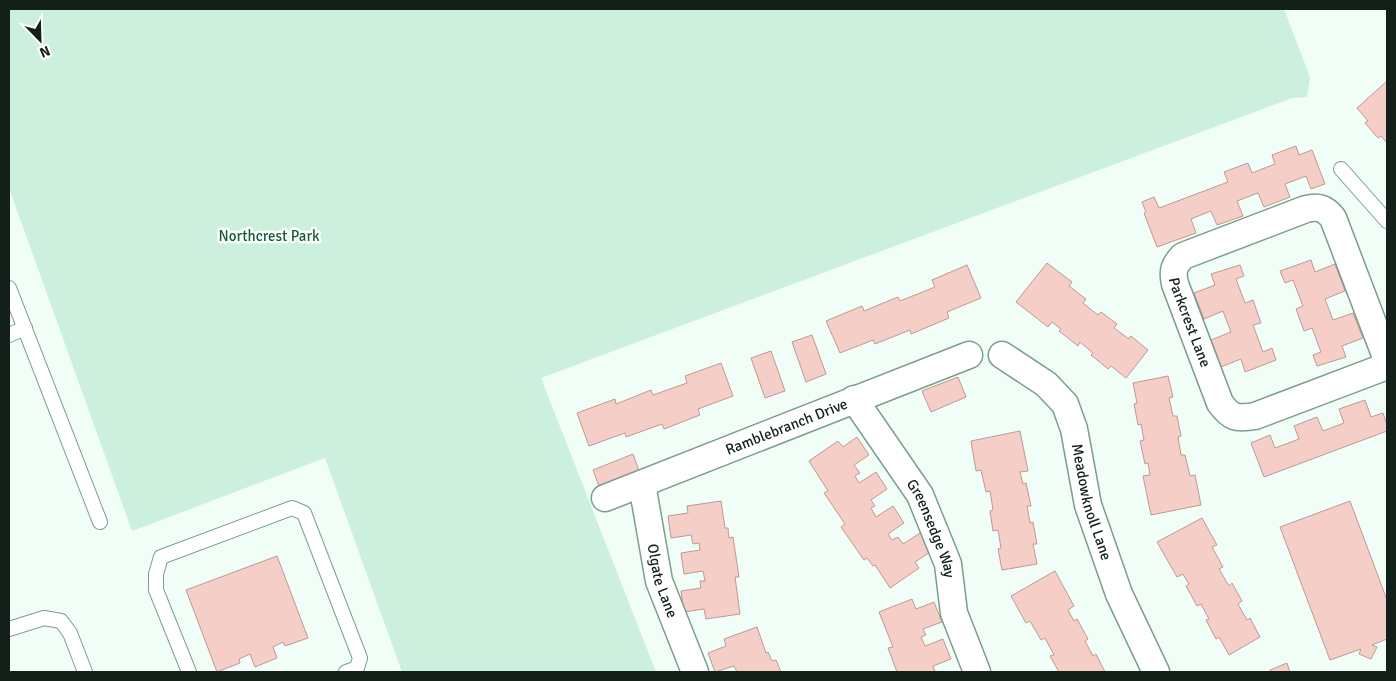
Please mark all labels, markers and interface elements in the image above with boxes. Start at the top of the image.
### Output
north arrow [15,15,65,65]
text: N [37,42,53,61]
park label: Northcrest Park [219,227,320,245]
street label: Parkcrest Lane [1165,276,1215,370]
street label: Ramblebranch Drive [723,395,850,459]
street label: Meadowknoll Lane [1068,442,1116,563]
street label: Greensedge Way [903,476,959,579]
street label: Olgate Lane [644,542,682,620]

